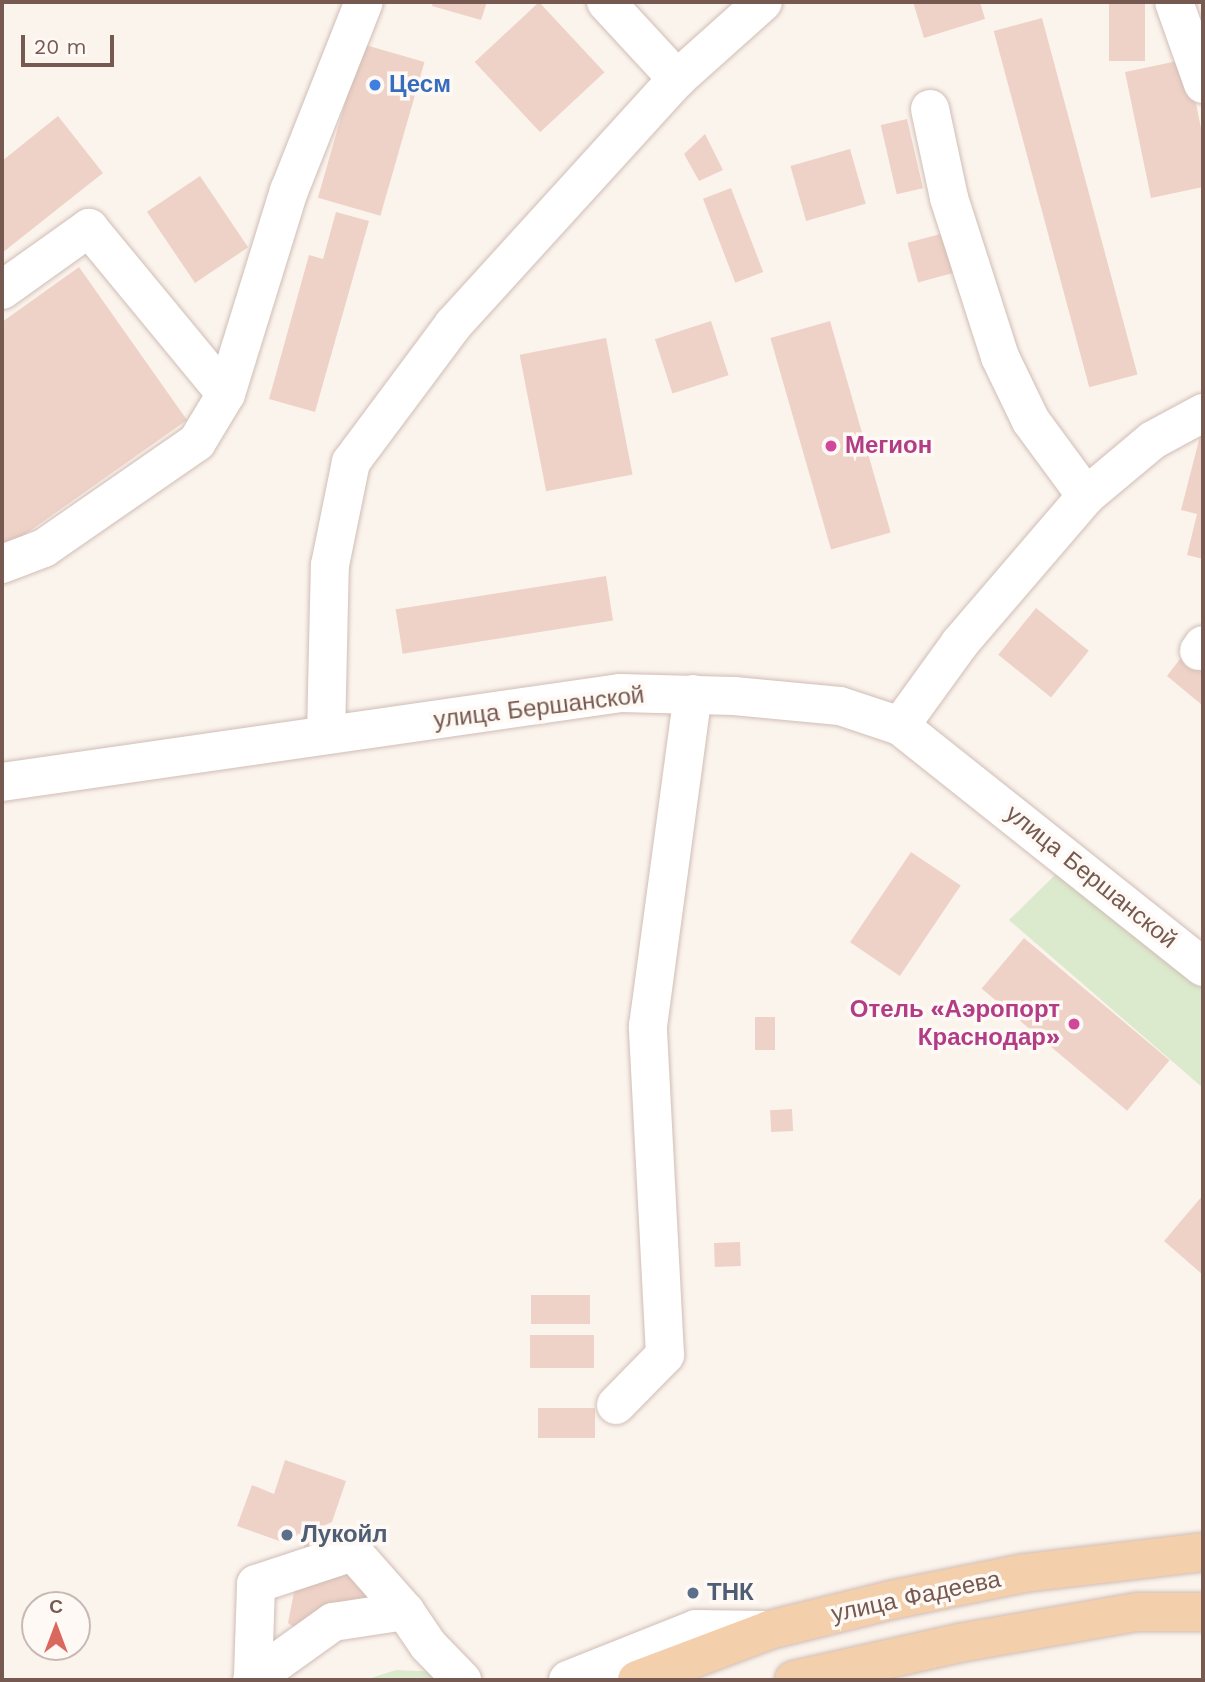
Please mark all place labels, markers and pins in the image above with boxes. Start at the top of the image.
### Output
place label: Цесм [389,71,451,99]
marker: Цесм [367,77,383,93]
place label: Мегион [845,432,932,460]
marker: Мегион [823,438,839,454]
place label: Отель «Аэропорт Краснодар» [850,996,1060,1052]
marker: Отель «Аэропорт Краснодар» [1066,1016,1082,1032]
place label: Лукойл [301,1521,388,1549]
marker: Лукойл [279,1527,295,1543]
place label: ТНК [707,1579,754,1607]
marker: ТНК [685,1585,701,1601]

